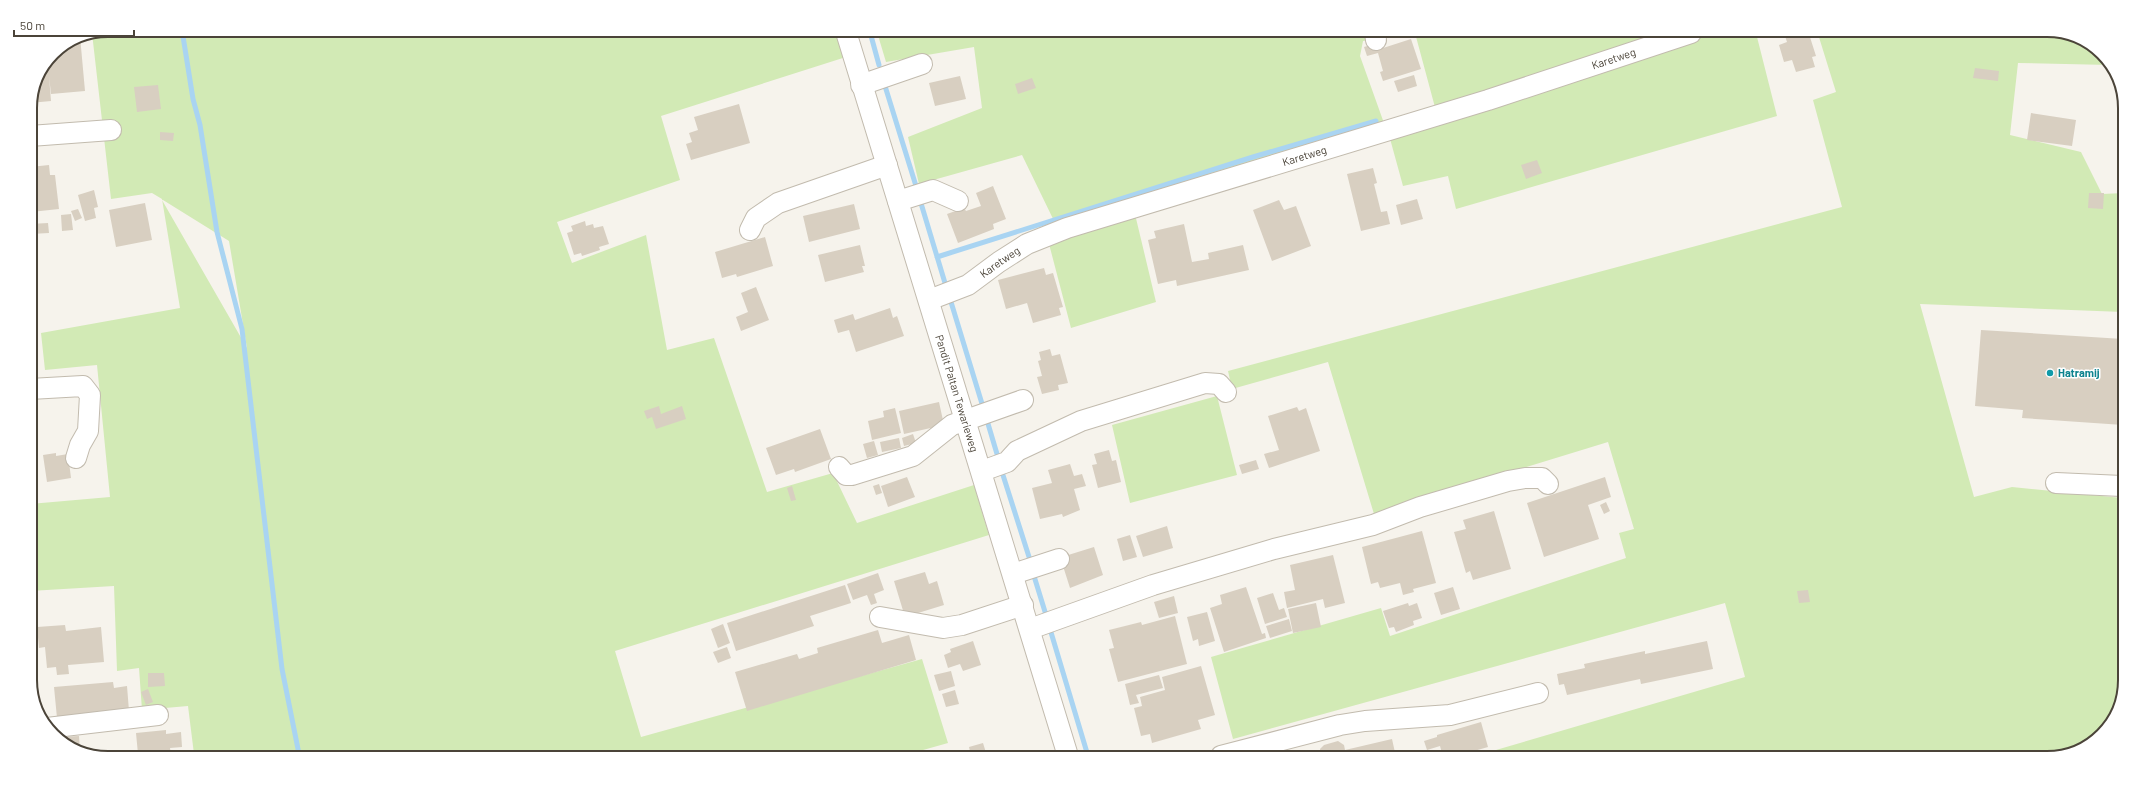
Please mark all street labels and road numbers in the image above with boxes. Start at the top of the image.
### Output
street label: Karetweg [1590,45,1637,71]
street label: Karetweg [1281,142,1328,168]
street label: Karetweg [977,243,1022,280]
street label: Pandit Paltan Tewarieweg [933,333,981,454]

